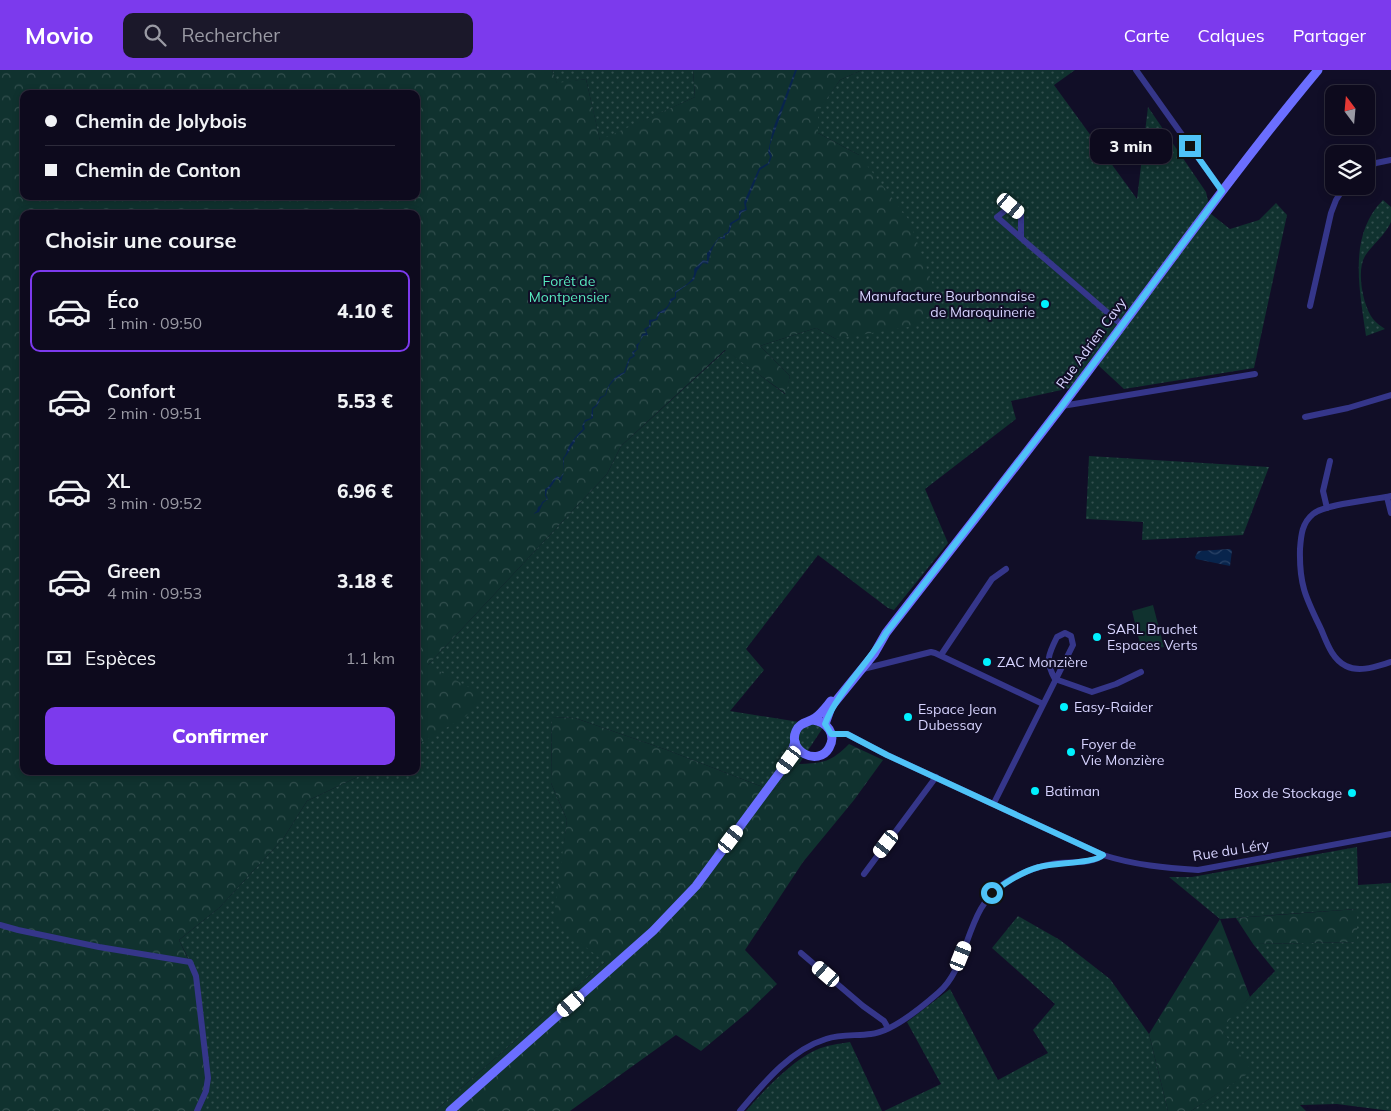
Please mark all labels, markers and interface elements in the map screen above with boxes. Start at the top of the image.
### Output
search box [123,13,473,58]
text: Movio [25,20,93,50]
icon: search [141,21,169,49]
text: Rechercher [181,23,280,47]
text: Carte [1124,24,1170,47]
text: Calques [1198,24,1265,47]
text: Partager [1293,24,1366,47]
north arrow [1325,85,1375,135]
map controls [1325,85,1375,195]
text: Chemin de Jolybois [75,109,247,133]
callout: 3 min [1090,128,1172,164]
route end [1179,135,1201,157]
text: 3 min [1110,136,1152,156]
button: layers [1325,145,1375,195]
text: Chemin de Conton [75,158,241,182]
car [994,191,1027,221]
text: Choisir une course [45,226,237,254]
park label: Forêt de Montpensier [529,272,610,306]
place label: Manufacture Bourbonnaise de Maroquinerie [859,287,1035,321]
icon: car [47,289,92,334]
text: Éco [107,289,139,313]
street label: Rue Adrien Cavy [1052,293,1130,392]
marker: Manufacture Bourbonnaise de Maroquinerie [1039,298,1051,310]
text: 4.10 € [337,299,393,323]
text: 1 min · 09:50 [107,313,202,333]
icon: car [47,379,92,424]
text: Confort [107,379,175,403]
text: 5.53 € [337,389,393,413]
text: 2 min · 09:51 [107,403,202,423]
icon: car [47,469,92,514]
text: XL [107,469,130,493]
text: 6.96 € [337,479,393,503]
text: 3 min · 09:52 [107,493,202,513]
icon: car [47,559,92,604]
text: Green [107,559,161,583]
text: 3.18 € [337,569,393,593]
text: 4 min · 09:53 [107,583,202,603]
place label: SARL Bruchet Espaces Verts [1107,620,1198,654]
marker: SARL Bruchet Espaces Verts [1091,631,1103,643]
icon: cash [45,644,73,672]
text: Espèces [85,646,156,670]
text: 1.1 km [346,648,395,668]
place label: ZAC Monzière [997,653,1088,671]
marker: ZAC Monzière [981,656,993,668]
place label: Easy-Raider [1074,698,1154,716]
place label: Espace Jean Dubessay [918,700,997,734]
marker: Easy-Raider [1058,701,1070,713]
button: Confirmer [45,707,395,765]
marker: Espace Jean Dubessay [902,711,914,723]
place label: Foyer de Vie Monzière [1081,735,1164,769]
car [774,743,803,777]
marker: Foyer de Vie Monzière [1065,746,1077,758]
place label: Batiman [1045,782,1100,800]
place label: Box de Stockage [1234,784,1342,802]
marker: Batiman [1029,785,1041,797]
marker: Box de Stockage [1346,787,1358,799]
car [715,823,746,855]
car [870,828,901,860]
street label: Rue du Léry [1191,835,1271,865]
route start [981,882,1003,904]
car [948,939,973,973]
car [809,958,842,990]
car [554,988,587,1020]

